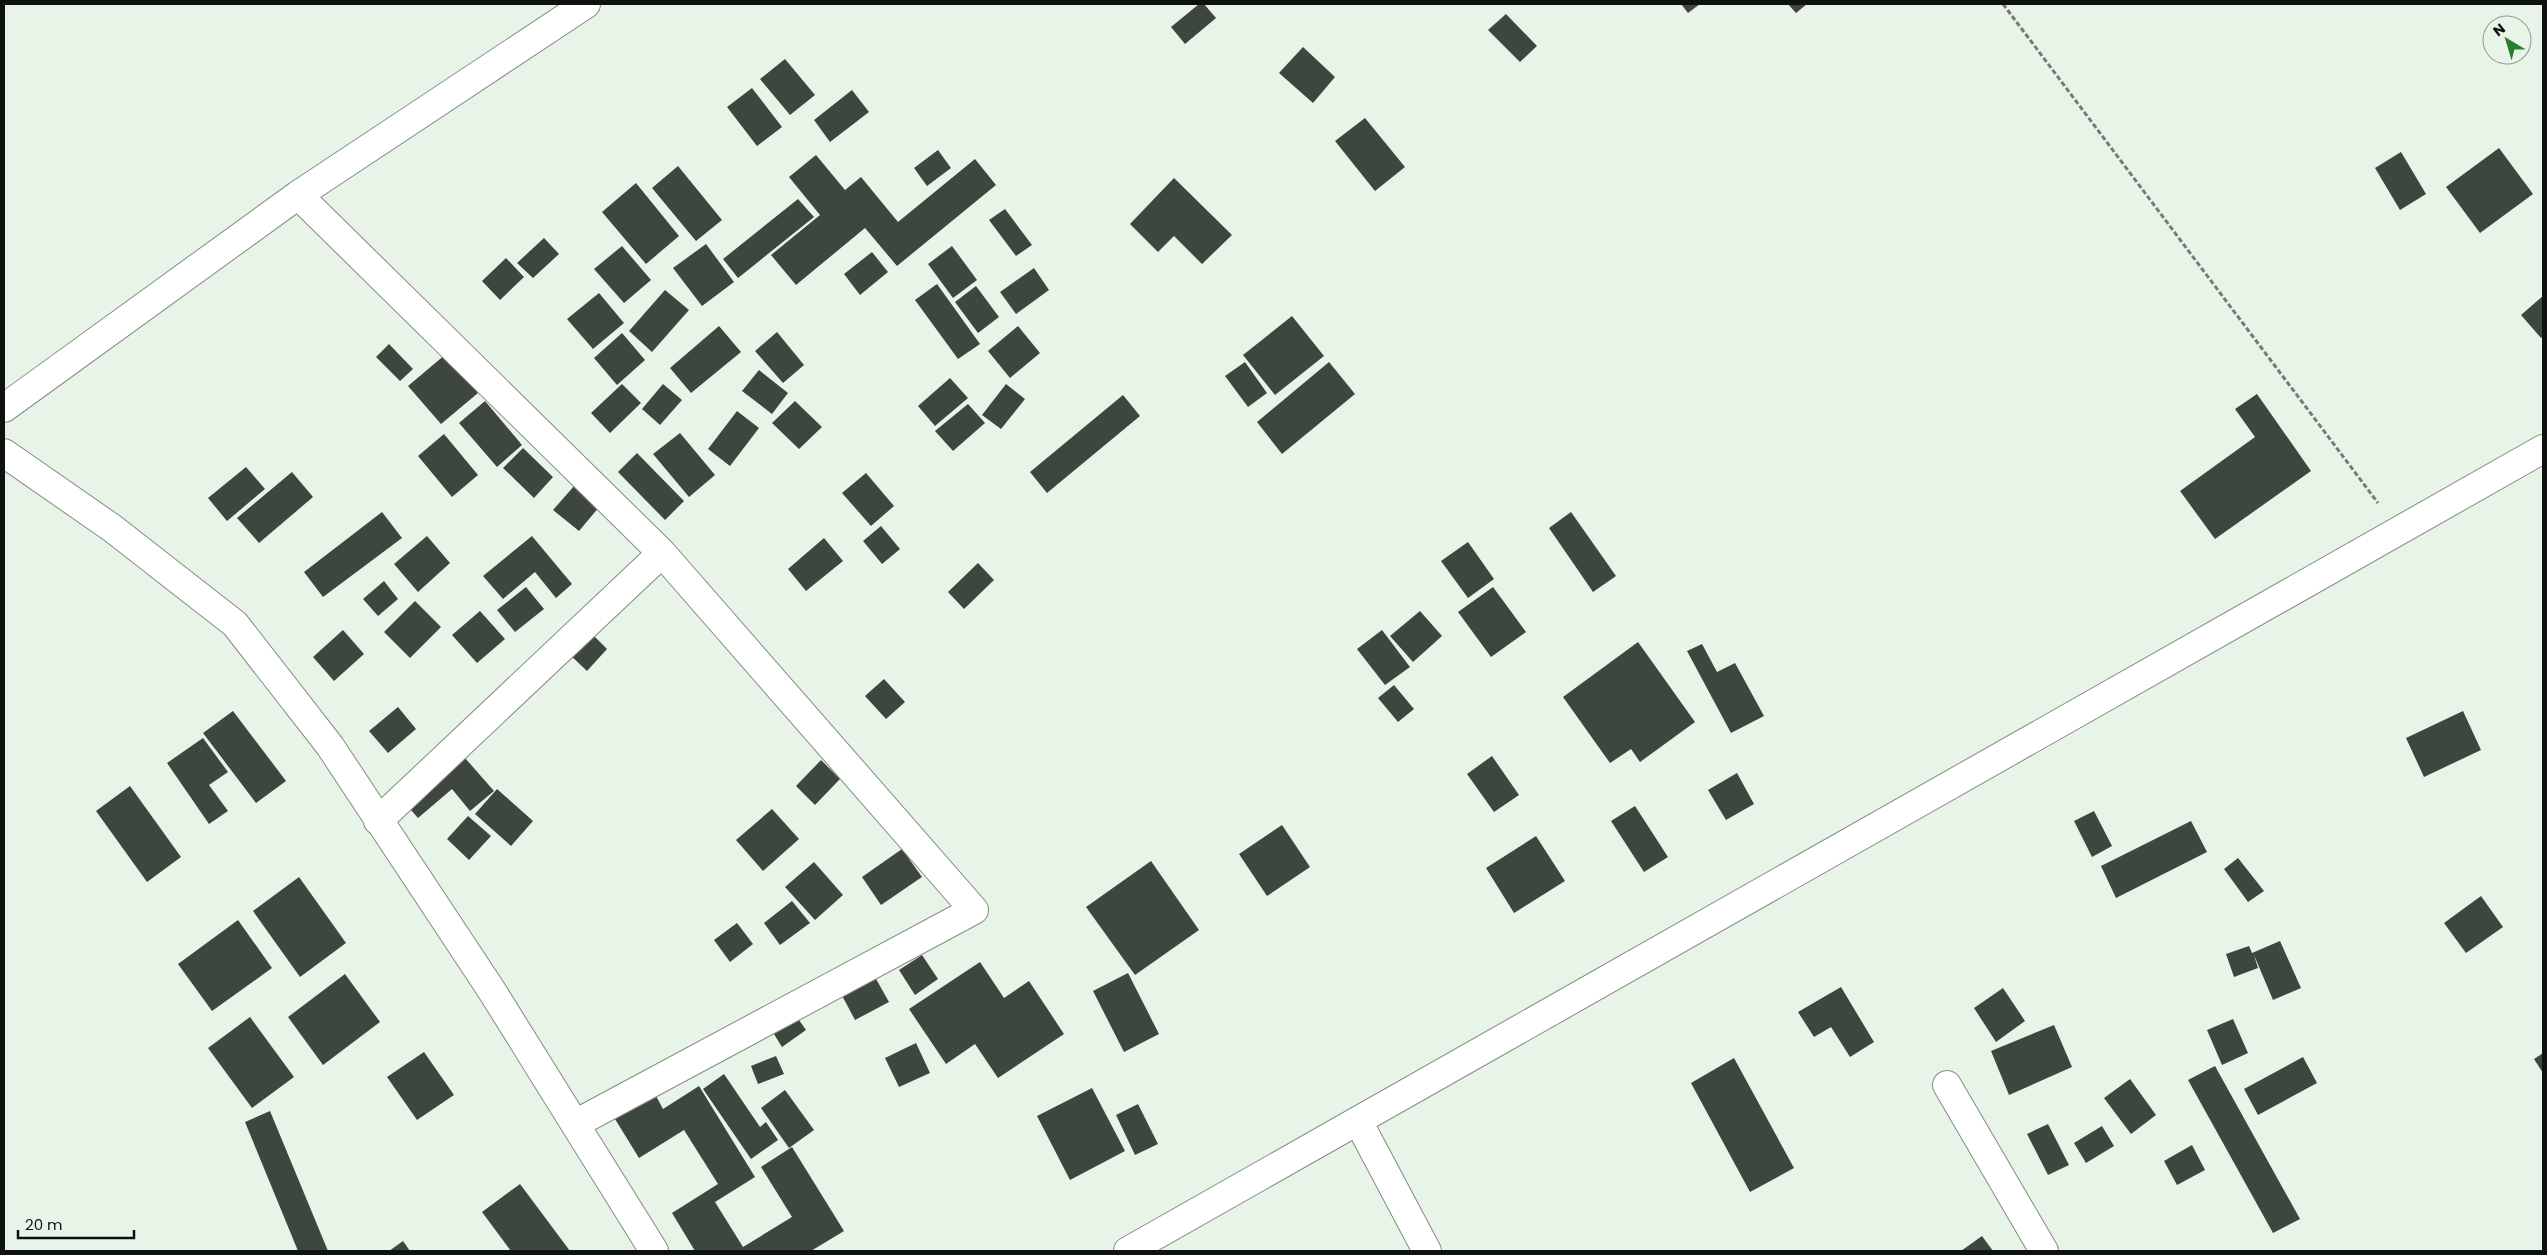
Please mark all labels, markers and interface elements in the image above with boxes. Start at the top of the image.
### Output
north arrow [2482,15,2532,65]
text: N [2489,19,2509,41]
scale bar [18,1208,134,1240]
text: 20 m [25,1214,63,1235]

